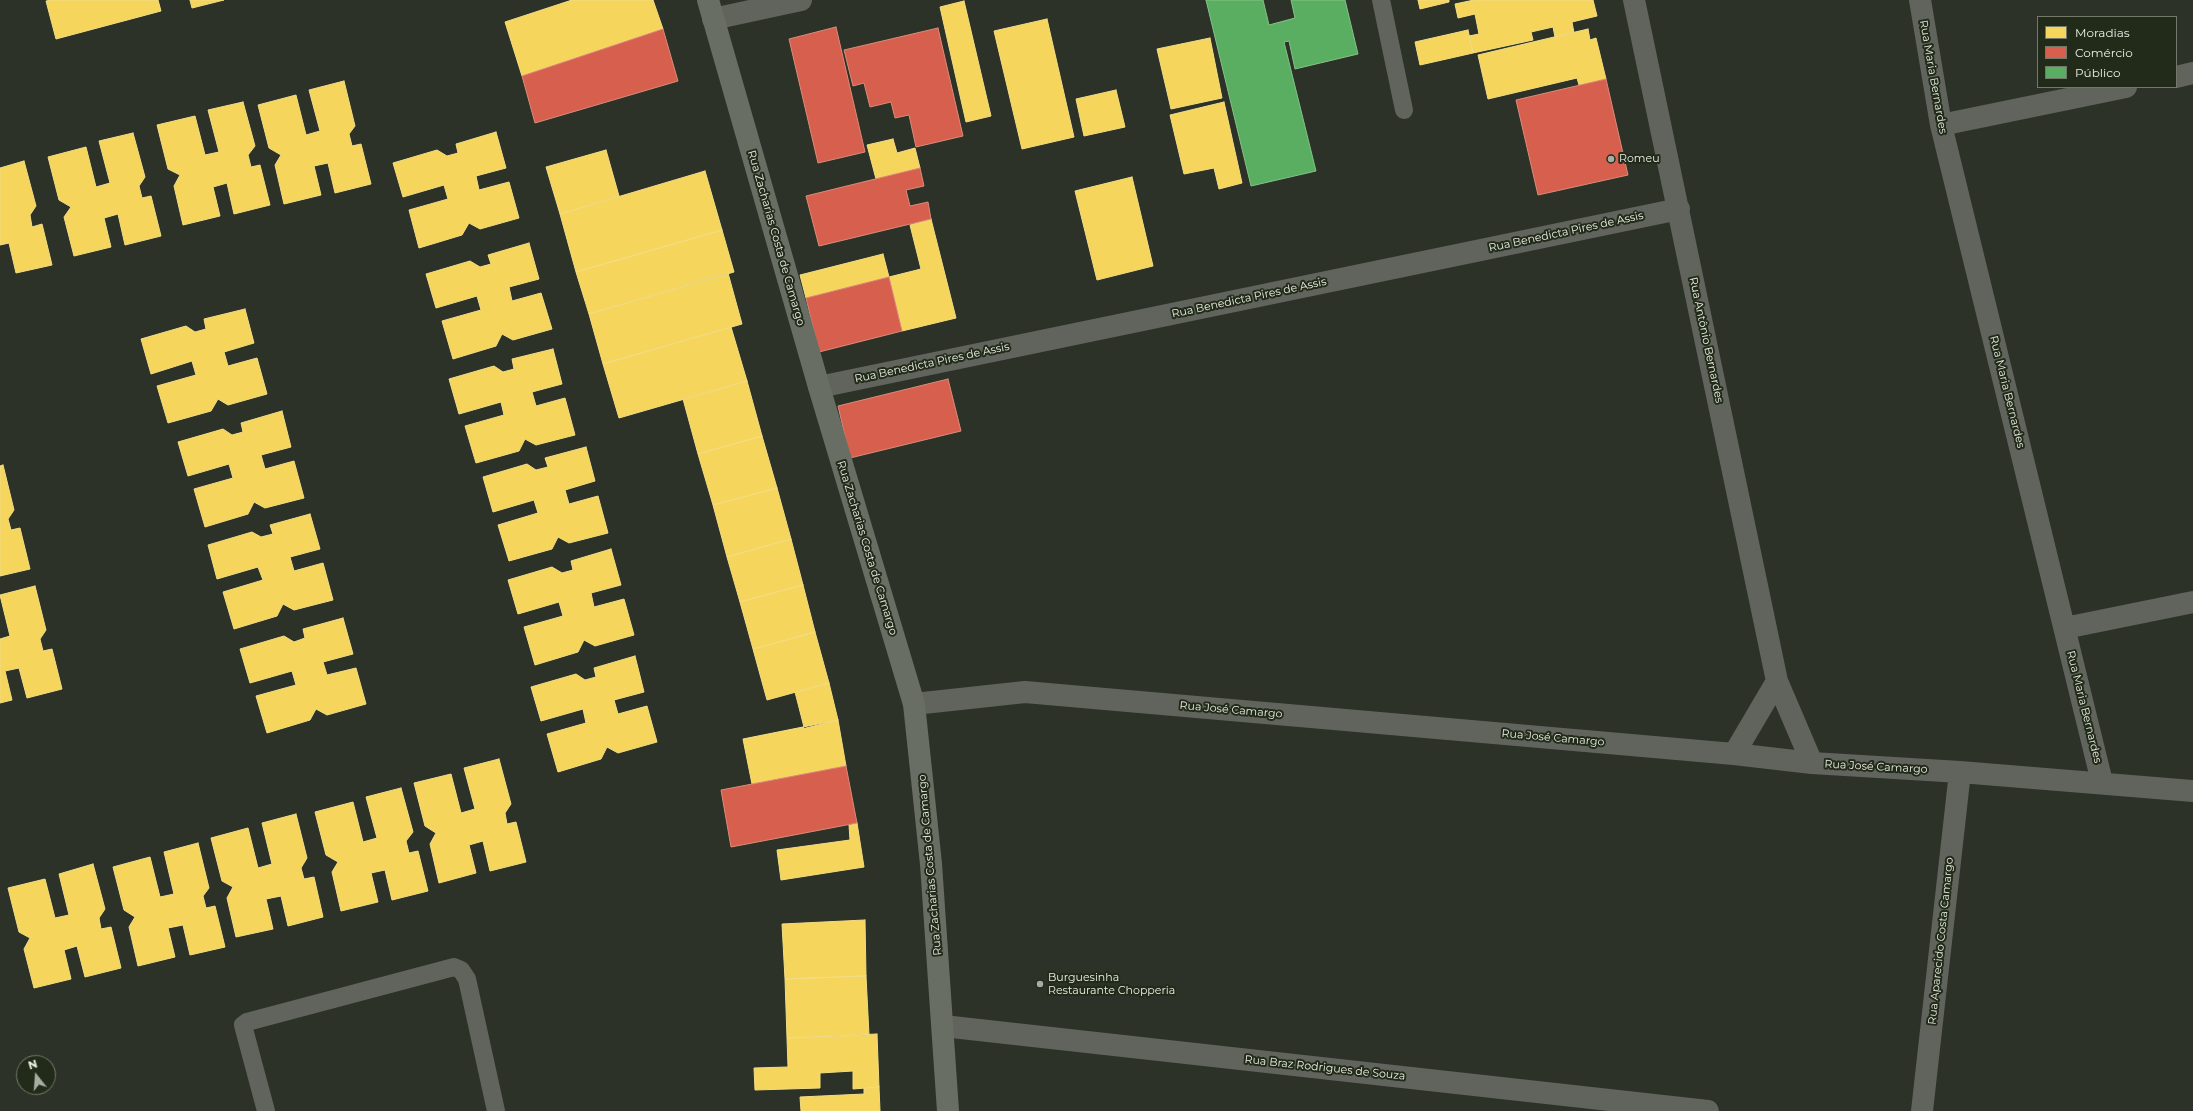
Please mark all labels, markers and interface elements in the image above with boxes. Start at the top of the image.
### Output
legend [2037,16,2177,88]
street label: Rua Maria Bernardes [1916,19,1950,135]
text: Moradias [2075,25,2130,40]
text: Comércio [2075,45,2133,60]
text: Público [2075,65,2120,80]
street label: Rua Zacharias Costa de Camargo [745,149,807,327]
place label: Romeu [1619,152,1660,166]
marker: Romeu [1606,154,1616,164]
street label: Rua Benedicta Pires de Assis [1487,209,1645,255]
street label: Rua Benedicta Pires de Assis [1170,275,1328,321]
street label: Rua Antônio Bernardes [1686,276,1726,404]
street label: Rua Maria Bernardes [1987,334,2027,450]
street label: Rua Benedicta Pires de Assis [853,340,1011,386]
street label: Rua Zacharias Costa de Camargo [834,459,900,637]
street label: Rua Maria Bernardes [2064,649,2104,765]
street label: Rua José Camargo [1179,699,1283,721]
street label: Rua José Camargo [1501,727,1605,749]
street label: Rua José Camargo [1824,758,1928,776]
street label: Rua Zacharias Costa de Camargo [915,774,945,956]
street label: Rua Aparecido Costa Camargo [1926,857,1956,1025]
place label: Burguesinha Restaurante Chopperia [1048,971,1175,997]
marker: Burguesinha Restaurante Chopperia [1035,979,1045,989]
street label: Rua Braz Rodrigues de Souza [1244,1053,1406,1083]
north arrow [16,1055,56,1095]
text: N [26,1056,39,1072]

